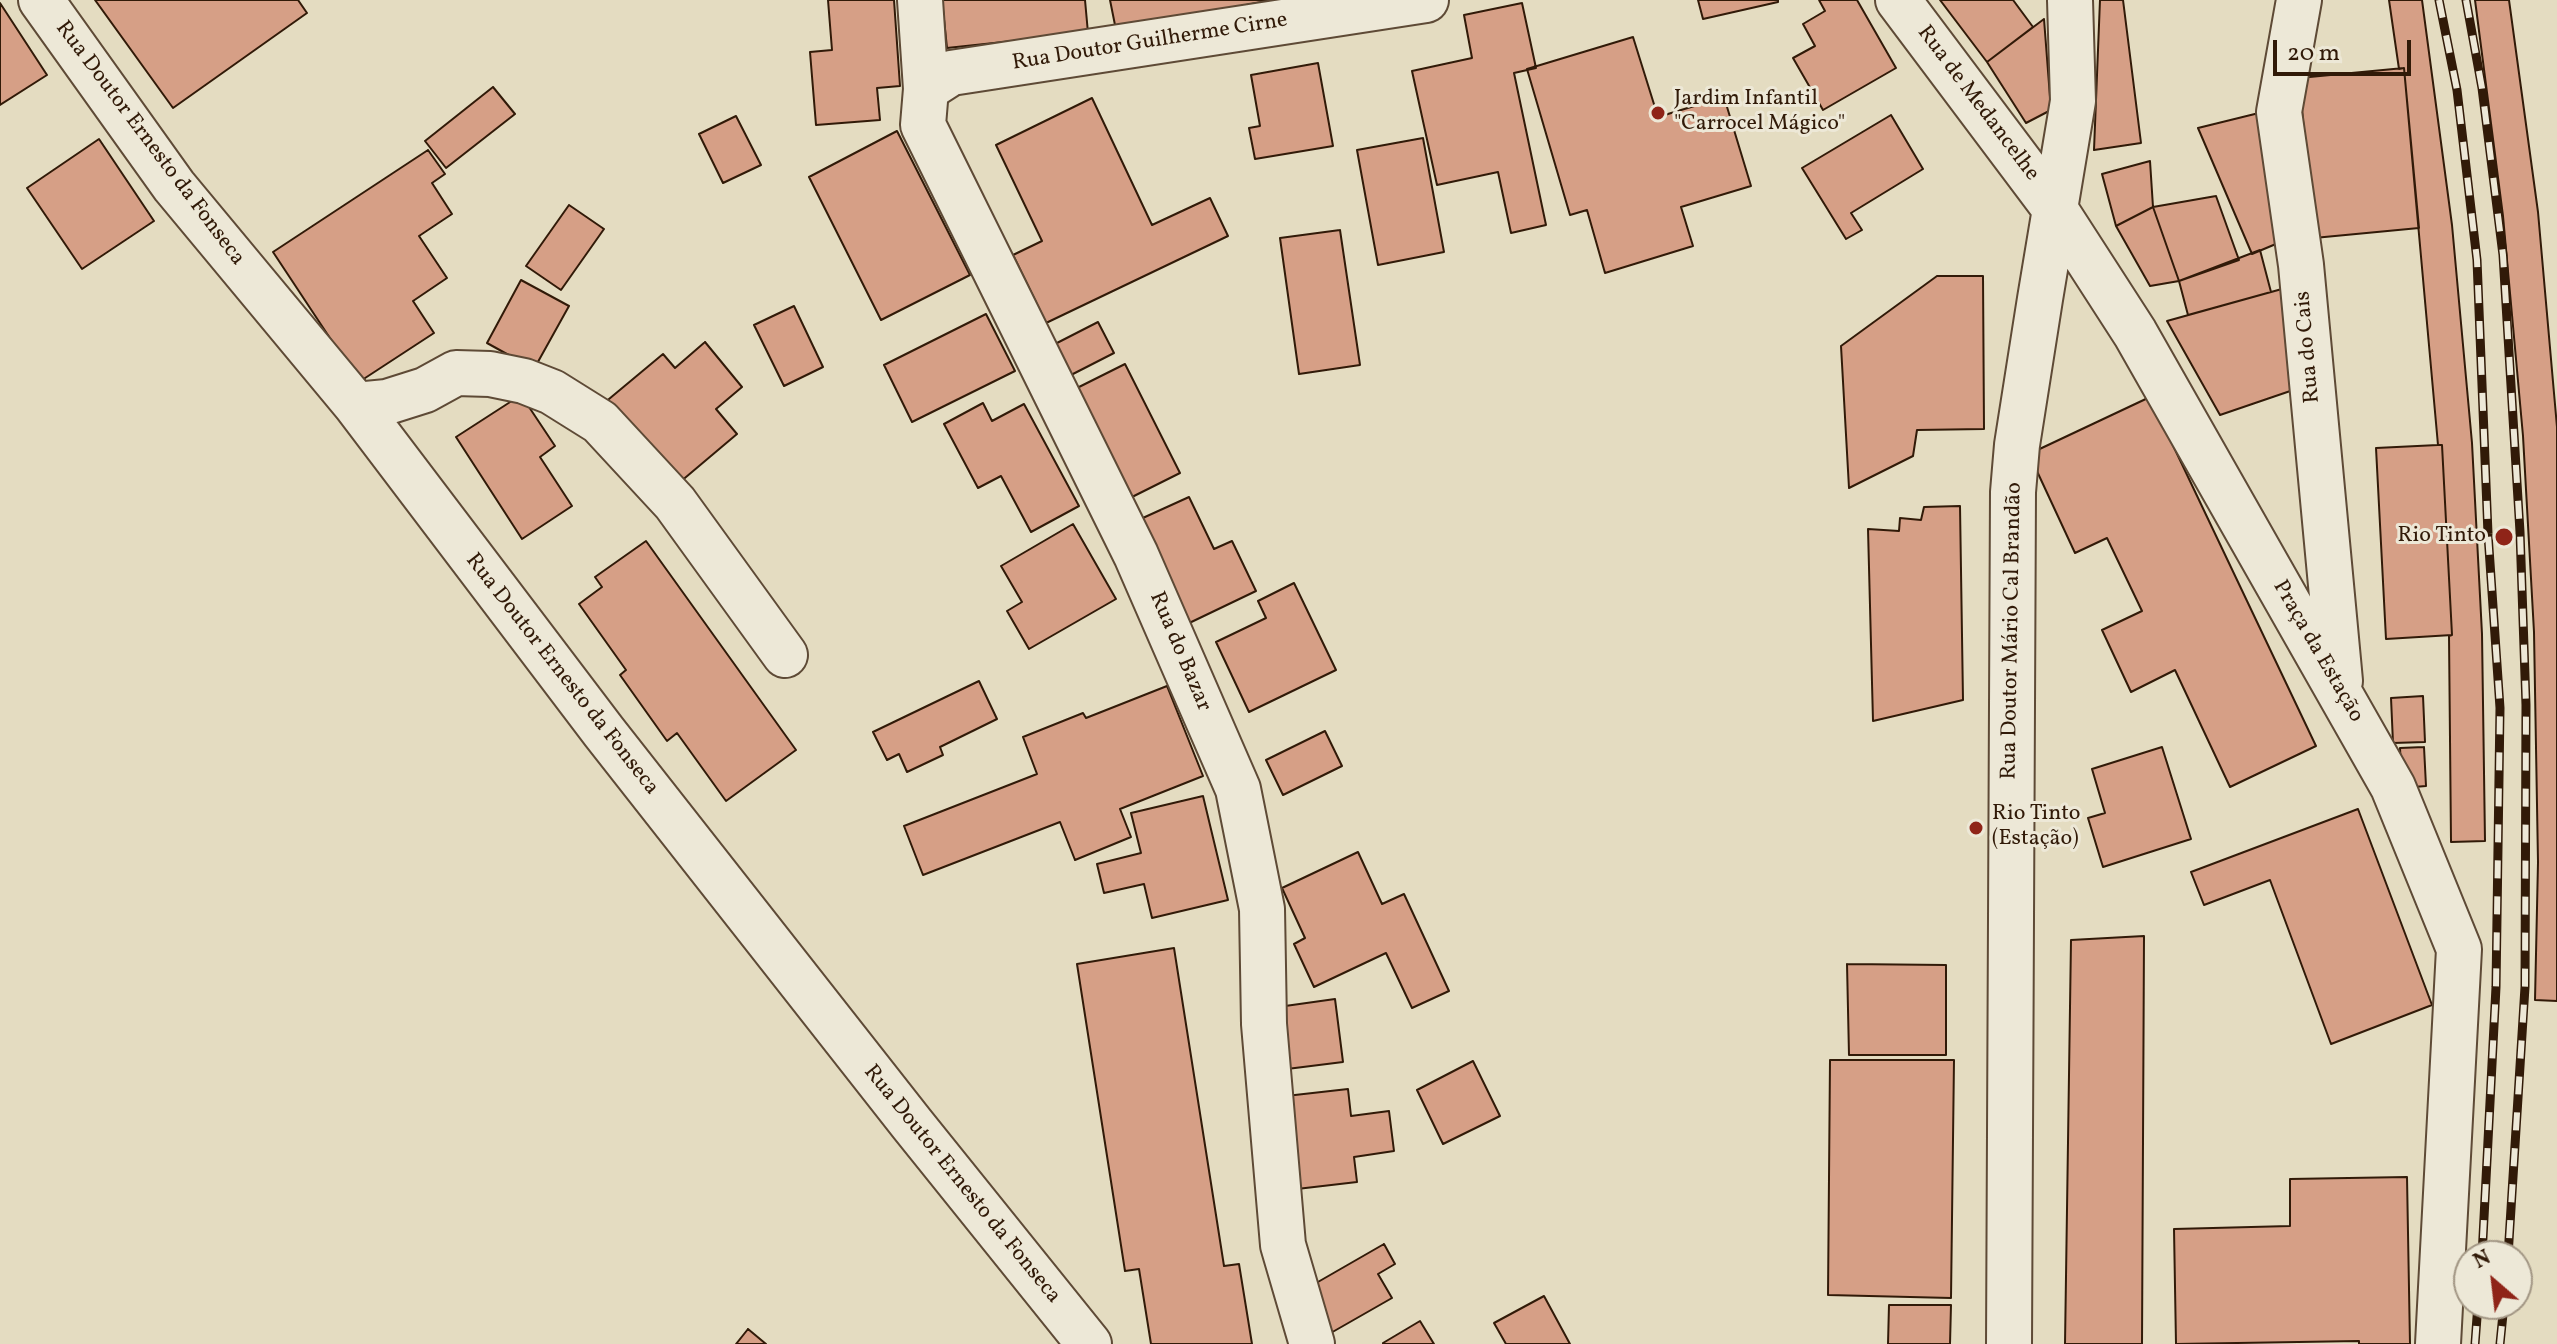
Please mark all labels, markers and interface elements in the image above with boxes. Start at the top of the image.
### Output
street label: Rua Doutor Guilherme Cirne [1010,8,1290,78]
street label: Rua Doutor Ernesto da Fonseca [48,17,250,271]
street label: Rua de Medancelhe [1910,21,2044,187]
scale bar [2277,24,2415,74]
text: 20 m [2287,37,2340,71]
place label: Jardim Infantil "Carrocel Mágico" [1674,87,1845,138]
marker: Jardim Infantil "Carrocel Mágico" [1649,104,1667,122]
street label: Rua do Cais [2291,290,2327,404]
street label: Rua Doutor Mário Cal Brandão [1997,482,2029,780]
place label: Rio Tinto [2397,524,2486,550]
marker: Rio Tinto [2493,526,2515,548]
street label: Rua Doutor Ernesto da Fonseca [458,549,664,801]
street label: Praça da Estação [2266,576,2368,728]
street label: Rua do Bazar [1142,588,1216,716]
place label: Rio Tinto (Estação) [1992,802,2081,854]
marker: Rio Tinto (Estação) [1967,819,1985,837]
street label: Rua Doutor Ernesto da Fonseca [857,1060,1065,1310]
north arrow [2453,1240,2533,1320]
text: N [2468,1243,2497,1278]

